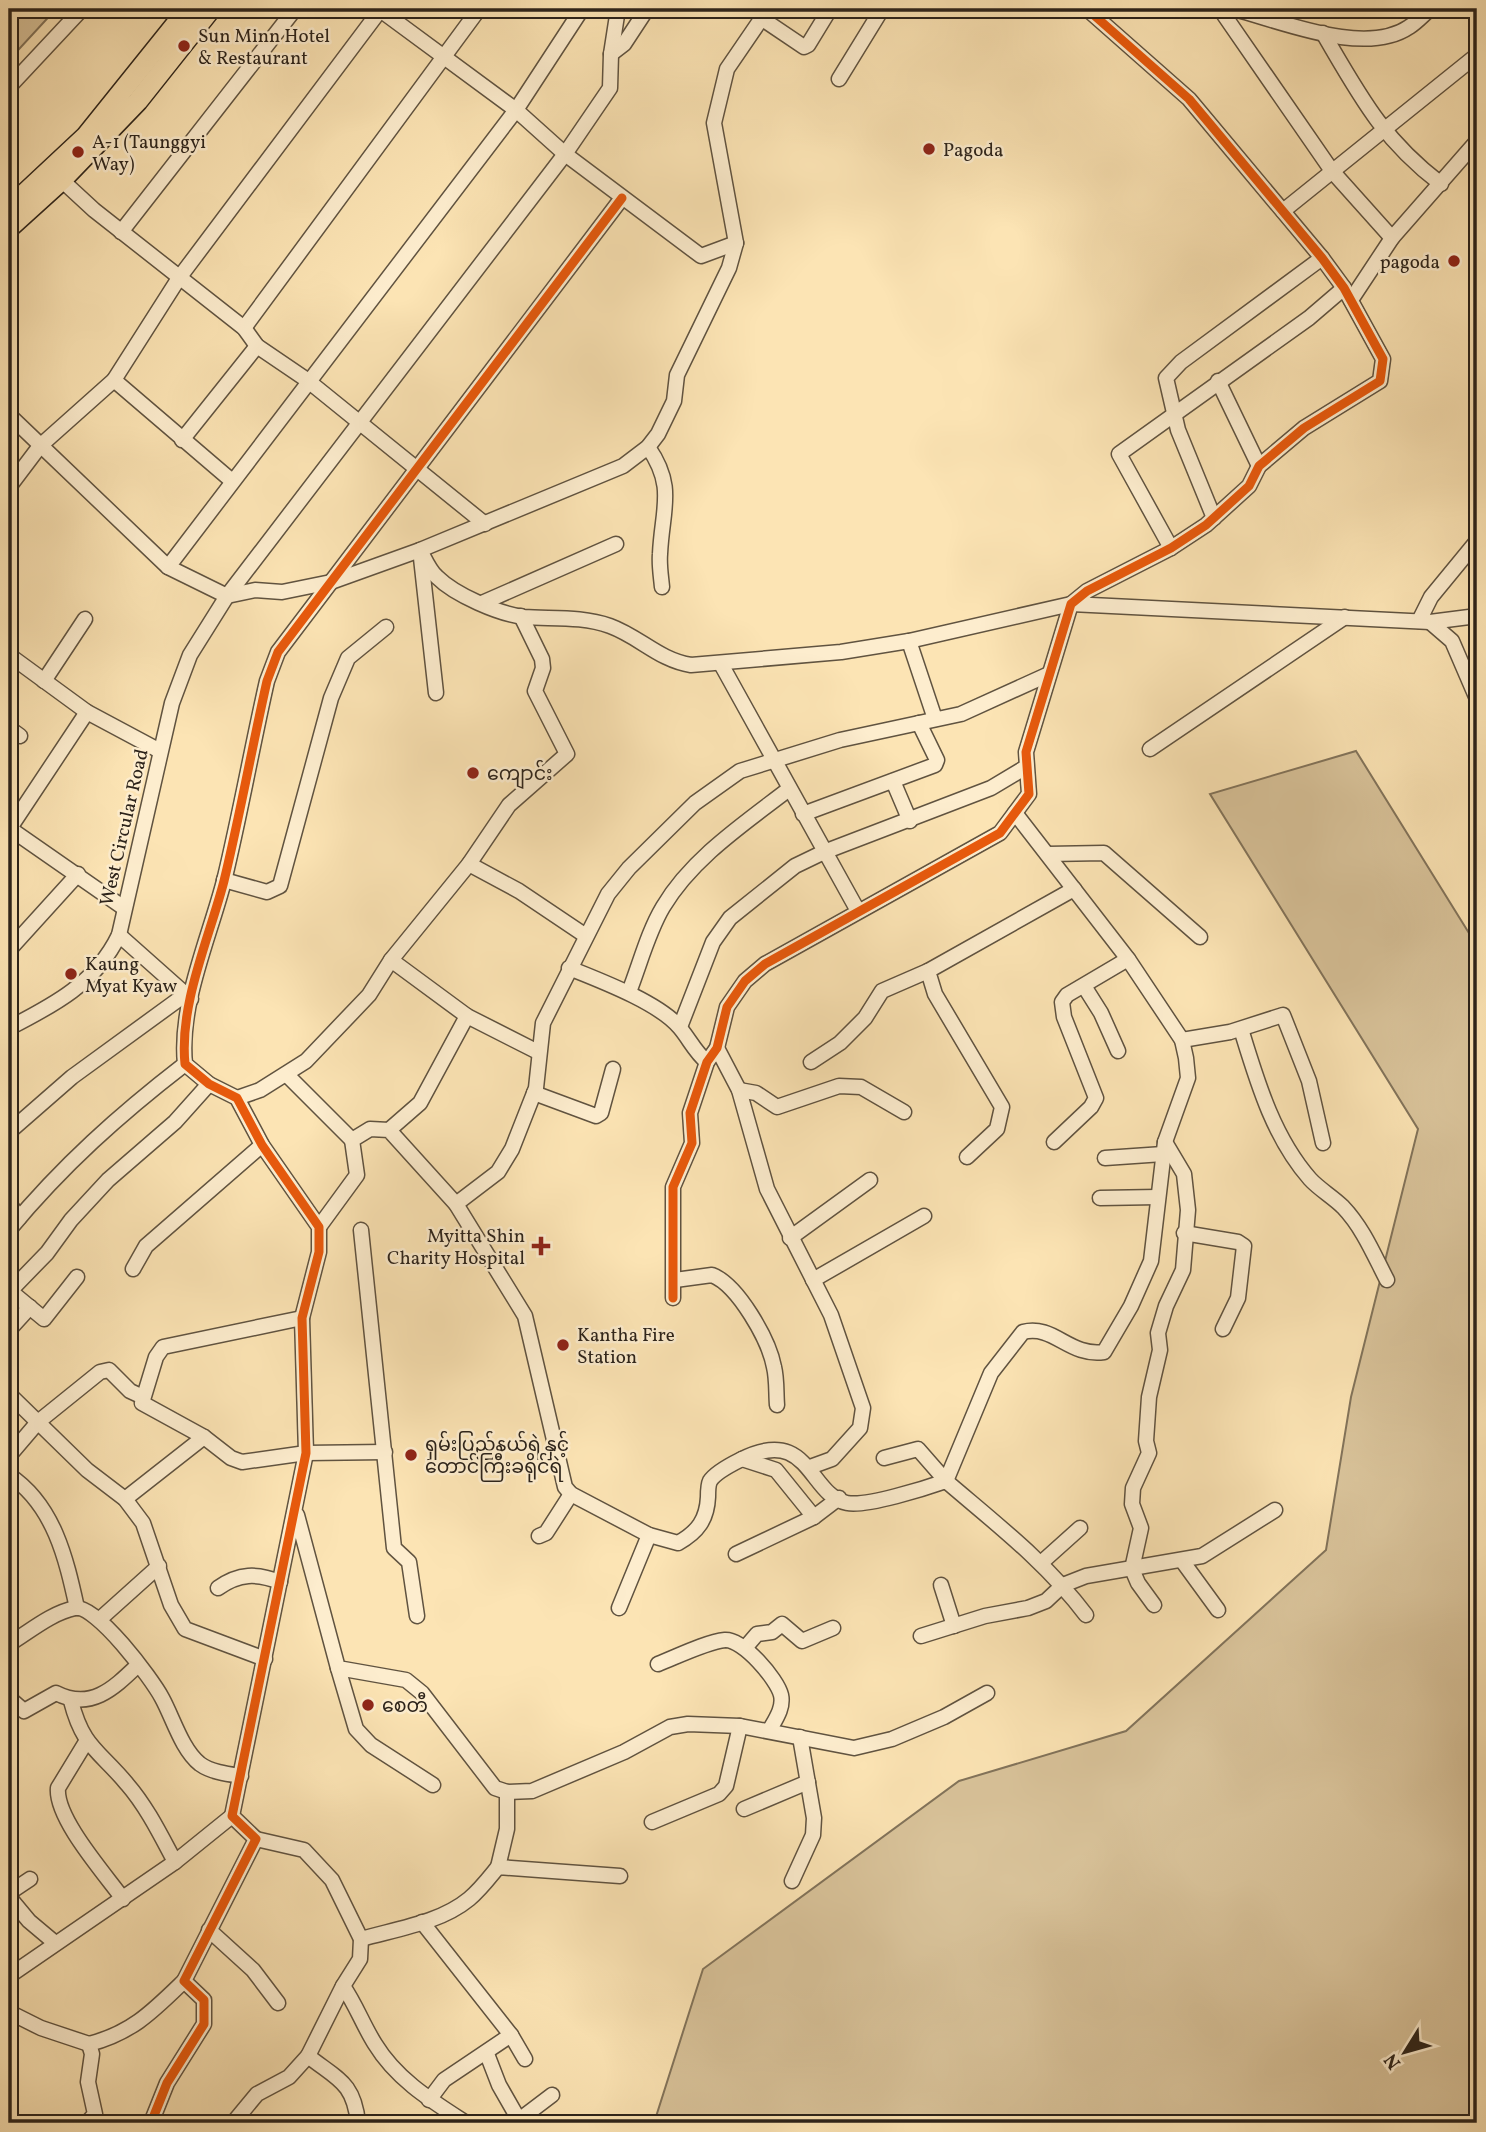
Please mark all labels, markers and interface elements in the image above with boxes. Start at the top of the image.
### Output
place label: Sun Minn Hotel & Restaurant [198,24,330,72]
marker: Sun Minn Hotel & Restaurant [176,38,192,54]
place label: A-1 (Taunggyi Way) [92,130,206,178]
place label: Pagoda [943,138,1004,164]
marker: Pagoda [921,141,937,157]
marker: A-1 (Taunggyi Way) [70,144,86,160]
place label: pagoda [1380,250,1440,276]
marker: pagoda [1446,253,1462,269]
street label: West Circular Road [94,746,156,908]
place label: ကျောင်း [487,759,553,789]
marker: ကျောင်း [465,765,481,781]
place label: Kaung Myat Kyaw [85,952,177,1000]
marker: Kaung Myat Kyaw [63,966,79,982]
place label: Myitta Shin Charity Hospital [387,1224,525,1272]
marker: Myitta Shin Charity Hospital [531,1236,551,1256]
place label: Kantha Fire Station [577,1323,675,1371]
marker: Kantha Fire Station [555,1337,571,1353]
place label: ရှမ်းပြည်နယ်ရဲ နှင့် တောင်ကြီးခရိုင်ရဲ [425,1430,569,1483]
marker: ရှမ်းပြည်နယ်ရဲ နှင့် တောင်ကြီးခရိုင်ရဲ [403,1447,419,1463]
place label: စေတီ [382,1691,428,1720]
marker: စေတီ [360,1697,376,1713]
north arrow [1370,2016,1440,2086]
text: N [1378,2048,1408,2074]

